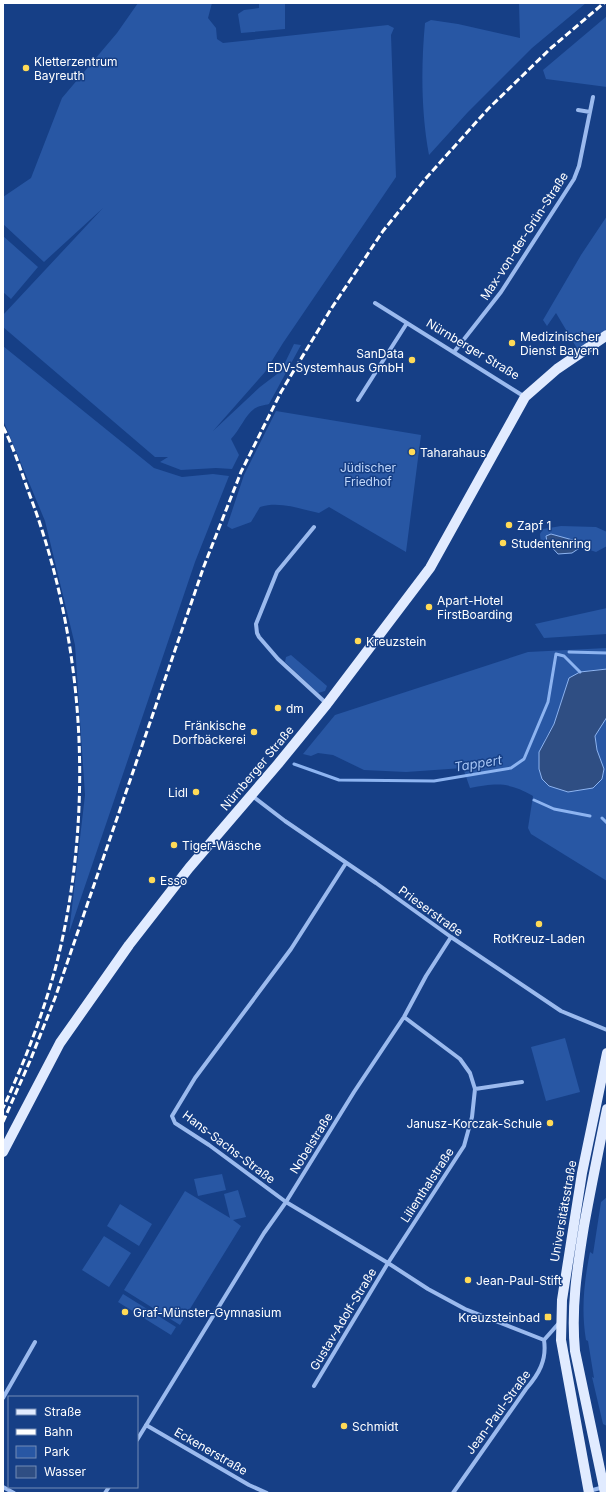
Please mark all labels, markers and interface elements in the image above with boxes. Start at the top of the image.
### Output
place label: Kletterzentrum Bayreuth [34,54,118,83]
marker: Kletterzentrum Bayreuth [21,63,31,73]
street label: Max-von-der-Grün-Straße [477,169,571,303]
street label: Nürnberger Straße [424,315,522,383]
place label: Medizinischer Dienst Bayern [520,329,600,358]
marker: Medizinischer Dienst Bayern [507,338,517,348]
place label: SanData EDV-Systemhaus GmbH [267,346,404,375]
marker: SanData EDV-Systemhaus GmbH [407,355,417,365]
place label: Taharahaus [420,445,486,460]
marker: Taharahaus [407,447,417,457]
park label: Jüdischer Friedhof [340,460,396,489]
place label: Zapf 1 [517,518,551,533]
marker: Zapf 1 [504,520,514,530]
place label: Studentenring [511,536,591,551]
marker: Studentenring [498,538,508,548]
place label: Apart-Hotel FirstBoarding [437,593,513,622]
marker: Apart-Hotel FirstBoarding [424,602,434,612]
place label: Kreuzstein [366,634,426,649]
marker: Kreuzstein [353,636,363,646]
place label: dm [286,701,304,716]
marker: dm [273,703,283,713]
place label: Fränkische Dorfbäckerei [172,718,246,747]
street label: Nürnberger Straße [217,723,297,813]
marker: Fränkische Dorfbäckerei [249,727,259,737]
water label: Tappert [453,751,504,775]
place label: Lidl [168,785,188,800]
marker: Lidl [191,787,201,797]
place label: Tiger-Wäsche [182,838,261,853]
marker: Tiger-Wäsche [169,840,179,850]
place label: Esso [160,873,187,888]
marker: Esso [147,875,157,885]
street label: Prieserstraße [396,883,466,939]
marker: RotKreuz-Laden [534,919,544,929]
place label: RotKreuz-Laden [493,931,585,946]
street label: Hans-Sachs-Straße [180,1107,278,1187]
street label: Nobelstraße [286,1110,336,1176]
place label: Janusz-Korczak-Schule [406,1116,542,1131]
marker: Janusz-Korczak-Schule [545,1118,555,1128]
street label: Lilienthalstraße [397,1145,457,1225]
street label: Universitätsstraße [547,1159,579,1263]
street label: Gustav-Adolf-Straße [306,1265,380,1373]
place label: Jean-Paul-Stift [476,1273,562,1288]
marker: Jean-Paul-Stift [463,1275,473,1285]
place label: Graf-Münster-Gymnasium [133,1305,281,1320]
marker: Graf-Münster-Gymnasium [120,1307,130,1317]
place label: Kreuzsteinbad [458,1310,540,1325]
marker: Kreuzsteinbad [543,1312,553,1322]
street label: Jean-Paul-Straße [462,1367,534,1457]
legend [8,1396,138,1488]
text: Straße [44,1404,81,1419]
place label: Schmidt [352,1419,399,1434]
marker: Schmidt [339,1421,349,1431]
text: Bahn [44,1424,73,1439]
street label: Eckenerstraße [172,1424,250,1478]
text: Park [44,1444,70,1459]
text: Wasser [44,1464,87,1479]

